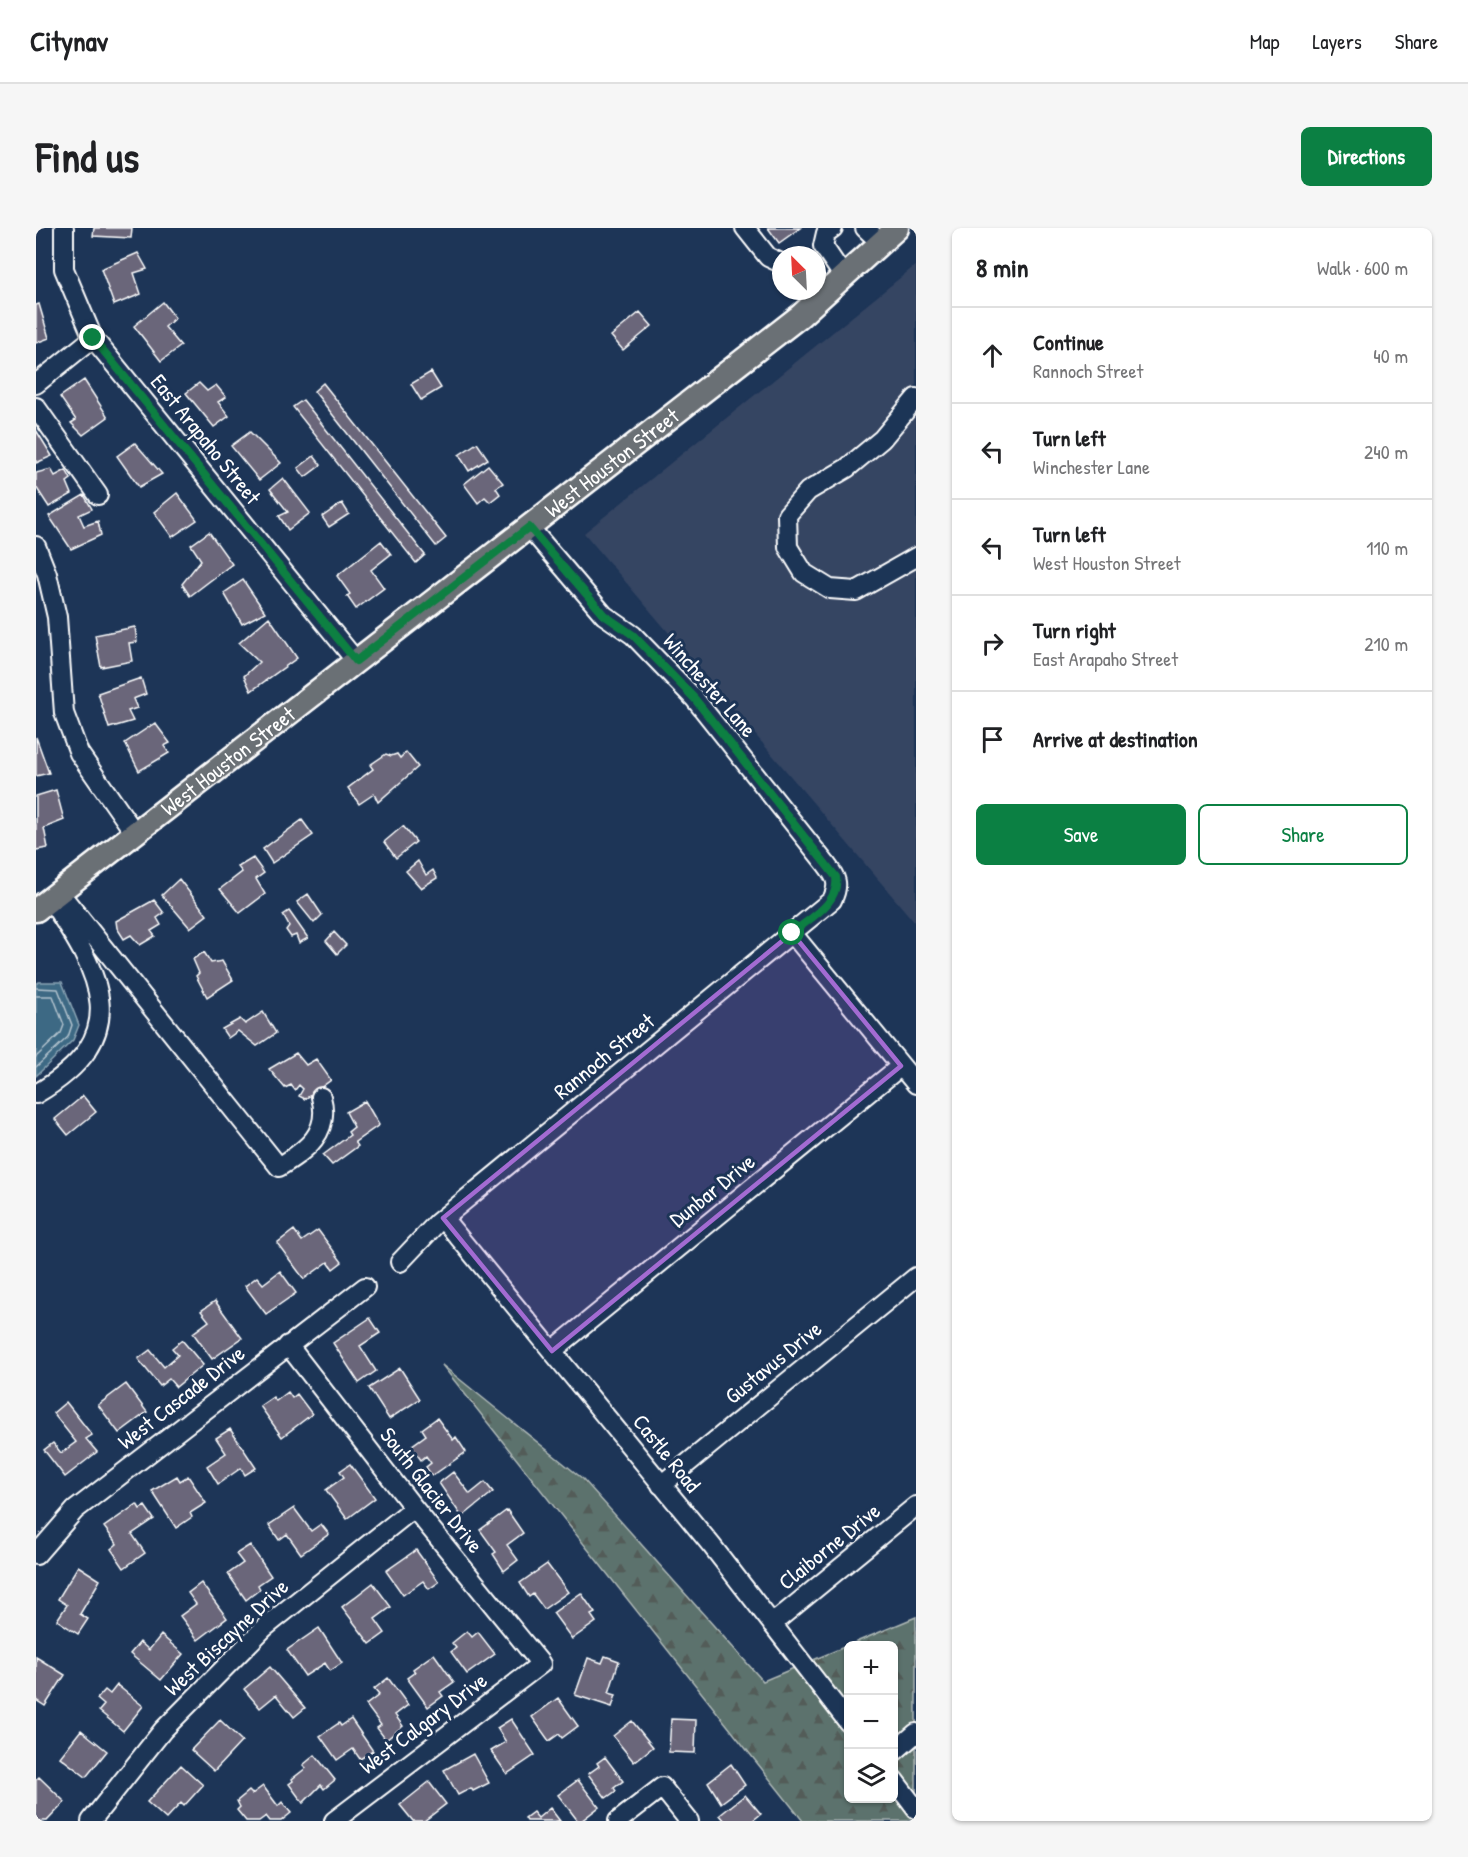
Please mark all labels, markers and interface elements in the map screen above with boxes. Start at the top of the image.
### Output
text: Citynav [30,22,108,60]
text: Map [1250,27,1279,56]
text: Layers [1312,27,1362,56]
text: Share [1395,27,1438,56]
button: Directions [1301,127,1432,186]
text: Find us [36,128,139,185]
north arrow [772,246,826,300]
text: 8 min [976,250,1029,285]
text: Walk · 600 m [1317,254,1408,281]
route end [79,324,105,350]
text: Continue [1033,327,1104,357]
icon: ahead [976,339,1009,372]
text: 40 m [1373,342,1408,369]
text: Rannoch Street [1033,357,1143,384]
street label: East Arapaho Street [144,368,268,511]
street label: West Houston Street [538,401,685,524]
text: Turn left [1033,423,1106,453]
icon: left [976,435,1009,468]
text: 240 m [1364,438,1408,465]
text: Winchester Lane [1033,453,1150,480]
text: Turn left [1033,519,1106,549]
icon: left [976,531,1009,564]
text: 110 m [1366,534,1408,561]
text: West Houston Street [1033,549,1181,576]
text: Turn right [1033,615,1116,645]
street label: Winchester Lane [656,627,764,744]
icon: right [976,627,1009,660]
text: 210 m [1364,630,1408,657]
text: East Arapaho Street [1033,645,1178,672]
street label: West Houston Street [154,699,302,823]
icon: arrive [976,723,1009,756]
text: Arrive at destination [1033,724,1198,754]
button: Save [976,804,1186,865]
button: Share [1198,804,1408,865]
route start [778,919,804,945]
street label: Rannoch Street [547,1006,661,1106]
street label: Dunbar Drive [663,1146,761,1234]
street label: Gustavus Drive [718,1314,828,1410]
street label: West Cascade Drive [111,1338,251,1456]
street label: Castle Road [626,1408,708,1499]
street label: South Glacier Drive [373,1421,491,1559]
street label: Claiborne Drive [772,1495,886,1596]
street label: West Biscayne Drive [157,1571,295,1702]
map controls [844,1641,898,1803]
button: + [844,1641,898,1695]
street label: West Calgary Drive [353,1665,493,1781]
button: − [844,1695,898,1749]
button: layers [844,1749,898,1803]

